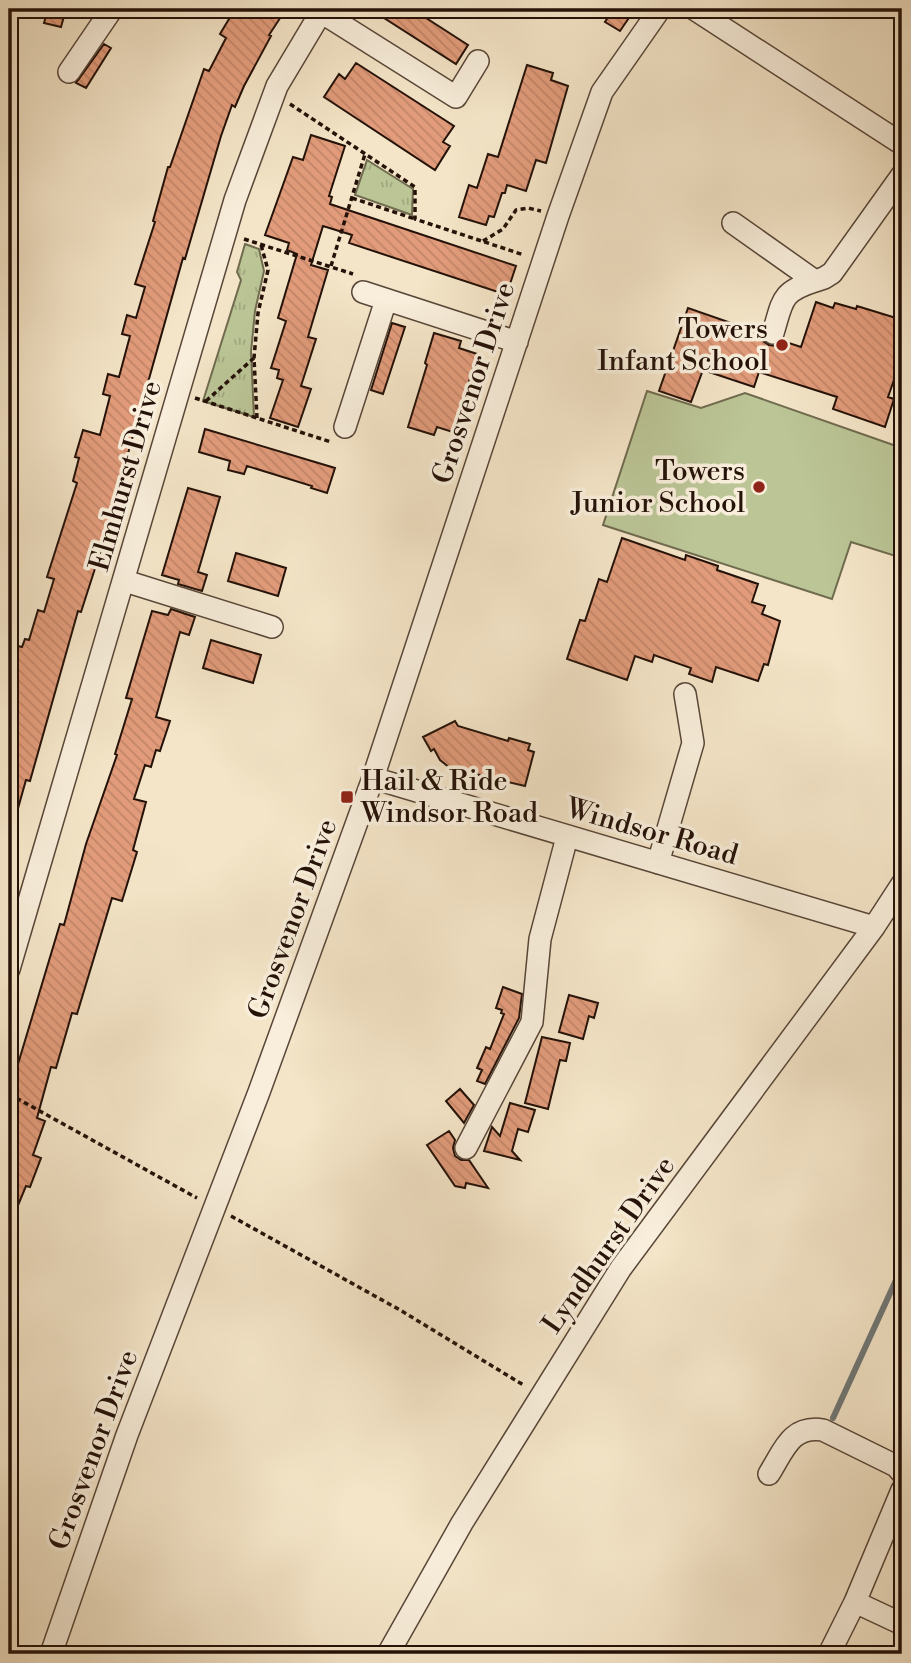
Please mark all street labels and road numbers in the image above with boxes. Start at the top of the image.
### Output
street label: Grosvenor Drive [425,278,523,488]
street label: Elmhurst Drive [82,377,170,575]
street label: Windsor Road [561,791,742,873]
street label: Grosvenor Drive [241,814,345,1024]
street label: Lyndhurst Drive [535,1150,683,1340]
street label: Grosvenor Drive [42,1345,146,1555]

